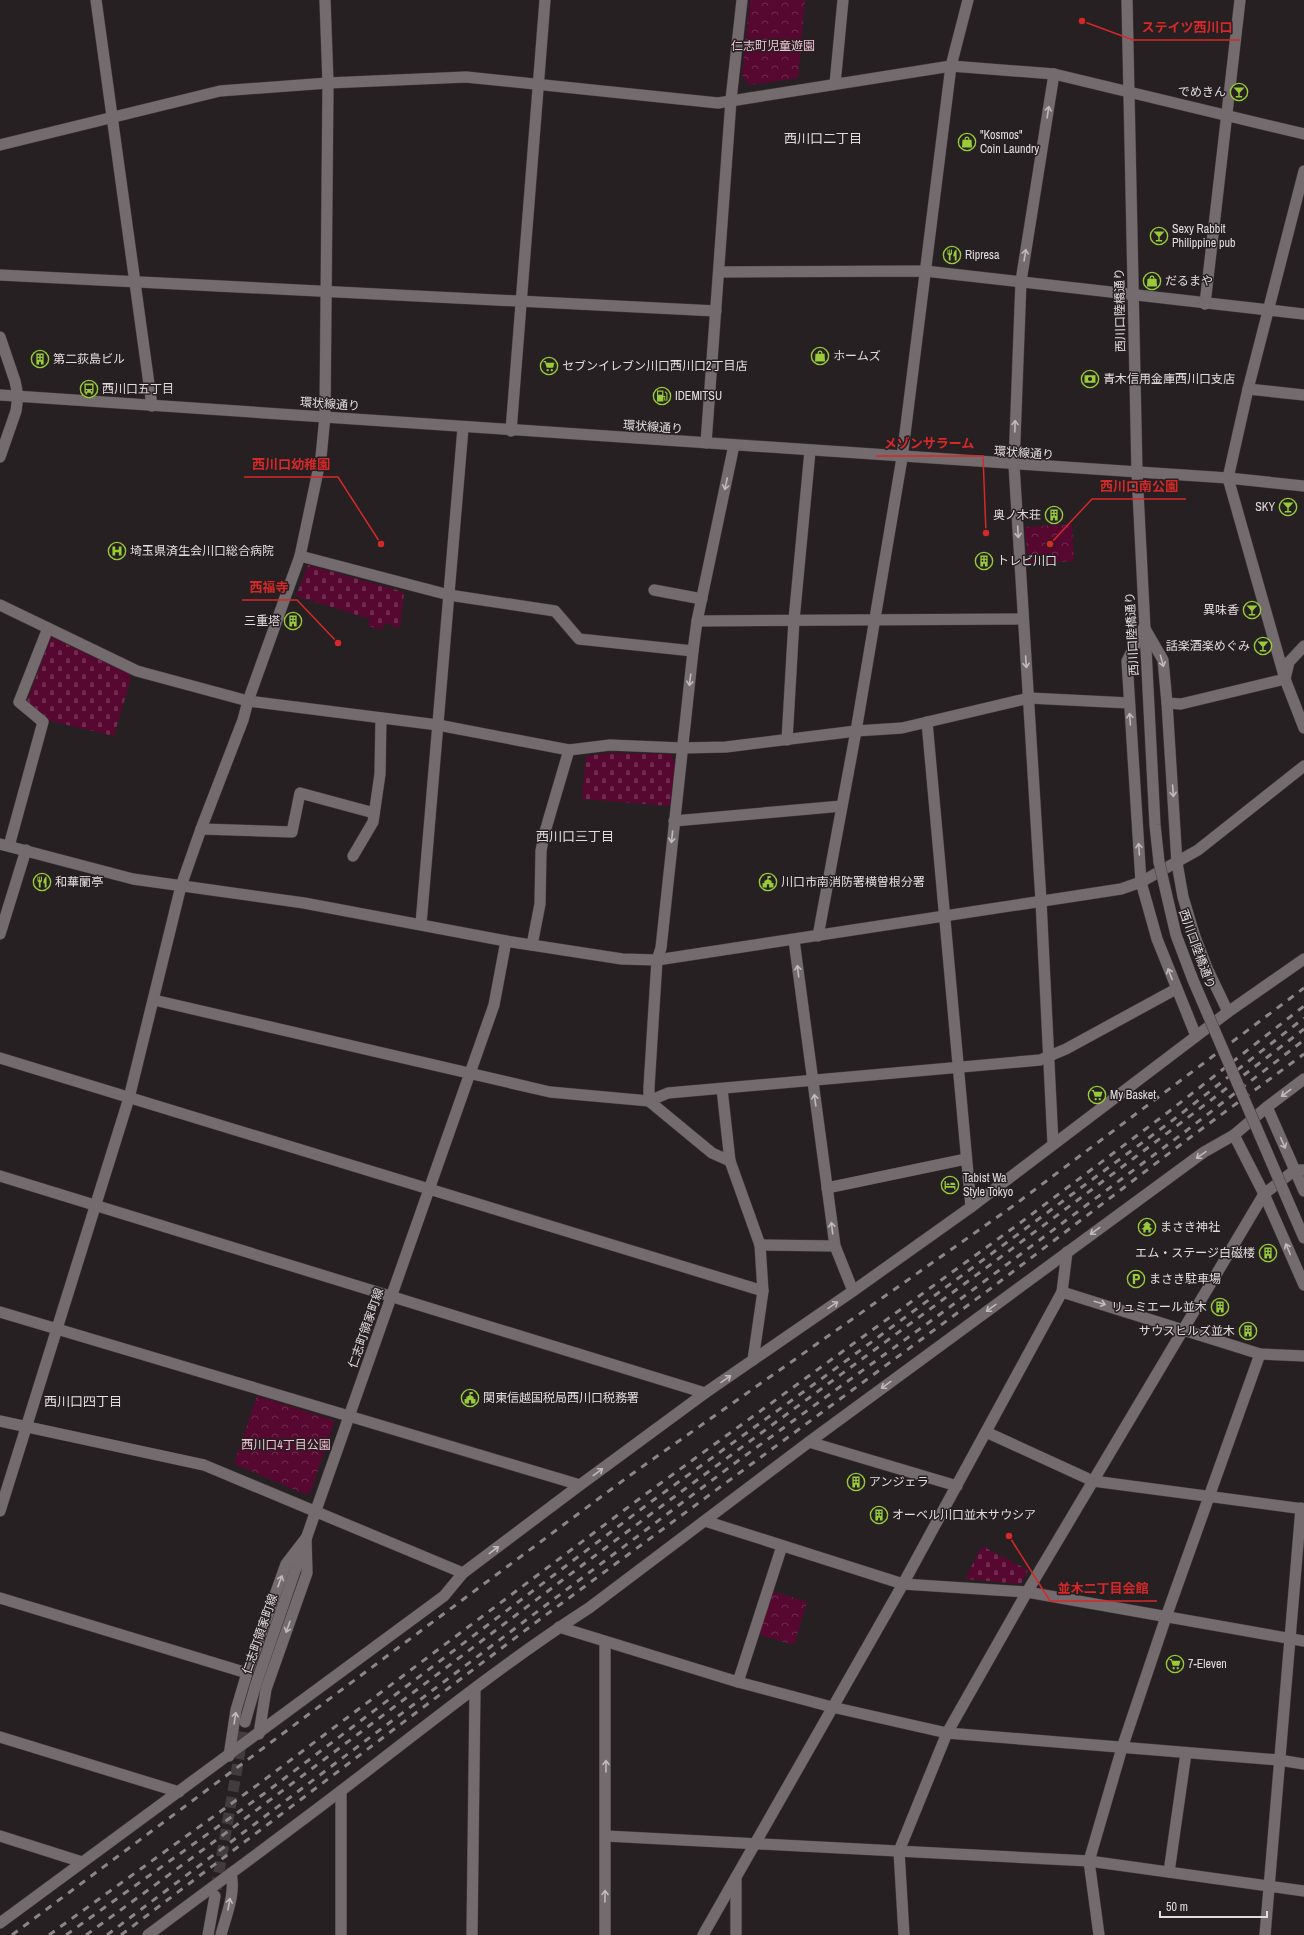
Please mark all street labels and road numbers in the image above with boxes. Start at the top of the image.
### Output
street label: 西川口陸橋通り [1111,268,1129,352]
street label: 環状線通り [300,394,360,414]
street label: 環状線通り [623,417,683,437]
street label: 環状線通り [994,443,1054,463]
street label: 西川口陸橋通り [1122,592,1142,676]
street label: 西川口陸橋通り [1175,907,1219,991]
street label: 仁志町領家町線 [345,1286,387,1370]
street label: 仁志町領家町線 [239,1592,281,1676]

